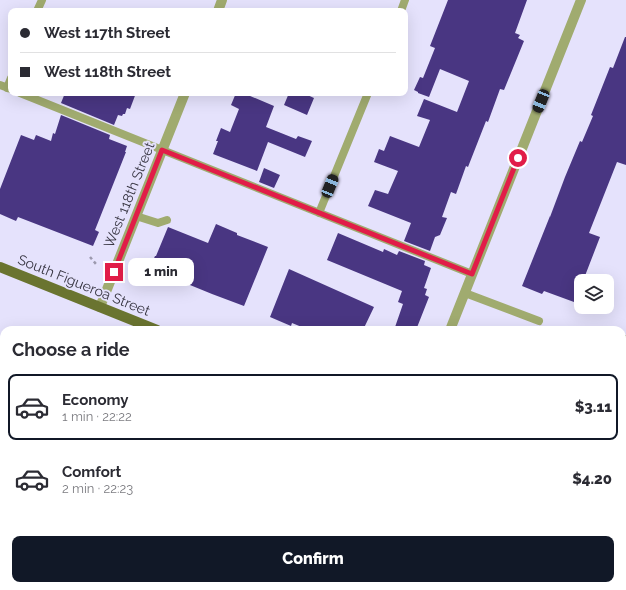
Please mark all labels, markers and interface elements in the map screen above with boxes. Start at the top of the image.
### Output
text: West 117th Street [44,24,170,42]
text: West 118th Street [44,63,171,81]
car [531,88,551,114]
street label: West 118th Street [101,140,158,250]
route start [509,149,527,167]
car [320,173,340,199]
street label: South Figueroa Street [16,251,153,319]
callout: 1 min [128,258,194,286]
route end [105,263,123,281]
text: 1 min [144,264,178,279]
map controls [574,274,614,314]
button: layers [574,274,614,314]
text: Choose a ride [12,339,130,360]
icon: car [14,389,50,425]
text: Economy [62,391,129,409]
text: $3.11 [575,398,612,416]
text: 1 min · 22:22 [62,409,132,424]
icon: car [14,461,50,497]
text: Comfort [62,463,121,481]
text: $4.20 [572,470,612,488]
text: 2 min · 22:23 [62,481,133,496]
button: Confirm [12,536,614,582]

